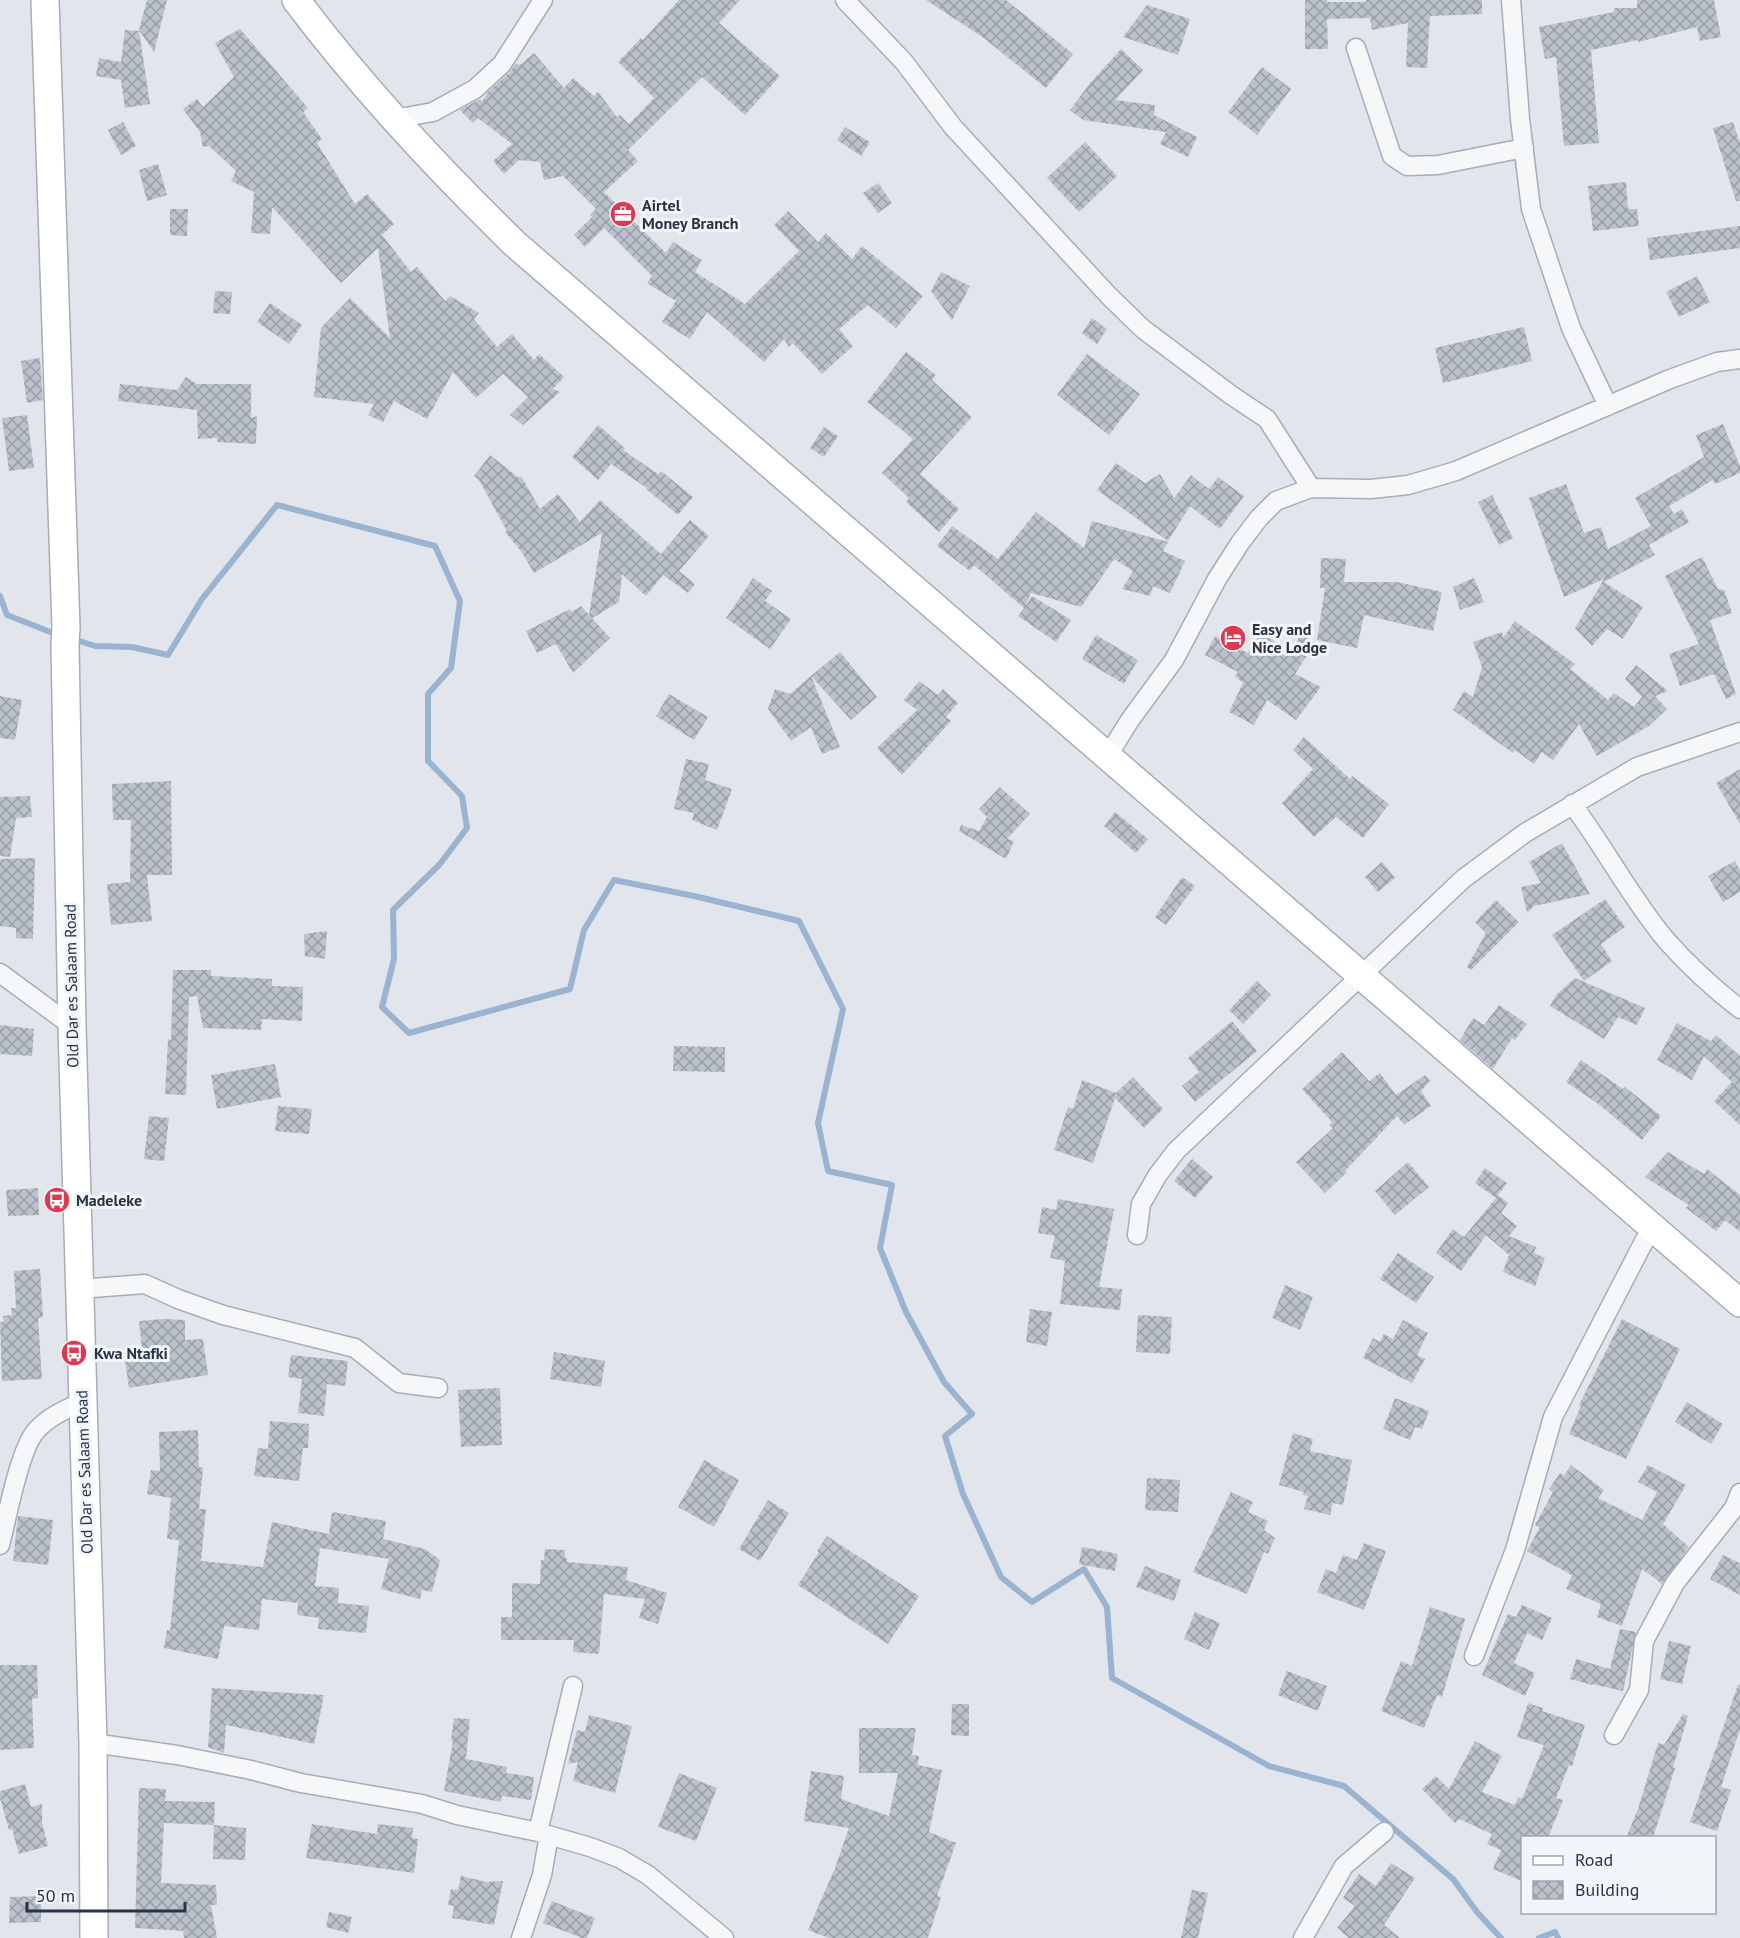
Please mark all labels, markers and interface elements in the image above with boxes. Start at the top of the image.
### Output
place label: Airtel Money Branch [642,195,739,233]
office icon: Airtel Money Branch [608,199,638,229]
place label: Easy and Nice Lodge [1252,619,1327,657]
hotel icon: Easy and Nice Lodge [1218,623,1248,653]
street label: Old Dar es Salaam Road [60,904,82,1068]
bus stop icon: Madeleke [42,1185,72,1215]
place label: Madeleke [76,1190,142,1210]
bus stop icon: Kwa Ntafki [59,1338,89,1368]
place label: Kwa Ntafki [94,1343,168,1363]
street label: Old Dar es Salaam Road [71,1390,97,1554]
legend [1521,1836,1716,1914]
text: Road [1575,1848,1613,1871]
scale bar [27,1875,184,1913]
text: Building [1575,1878,1639,1901]
text: 50 m [36,1884,75,1907]

